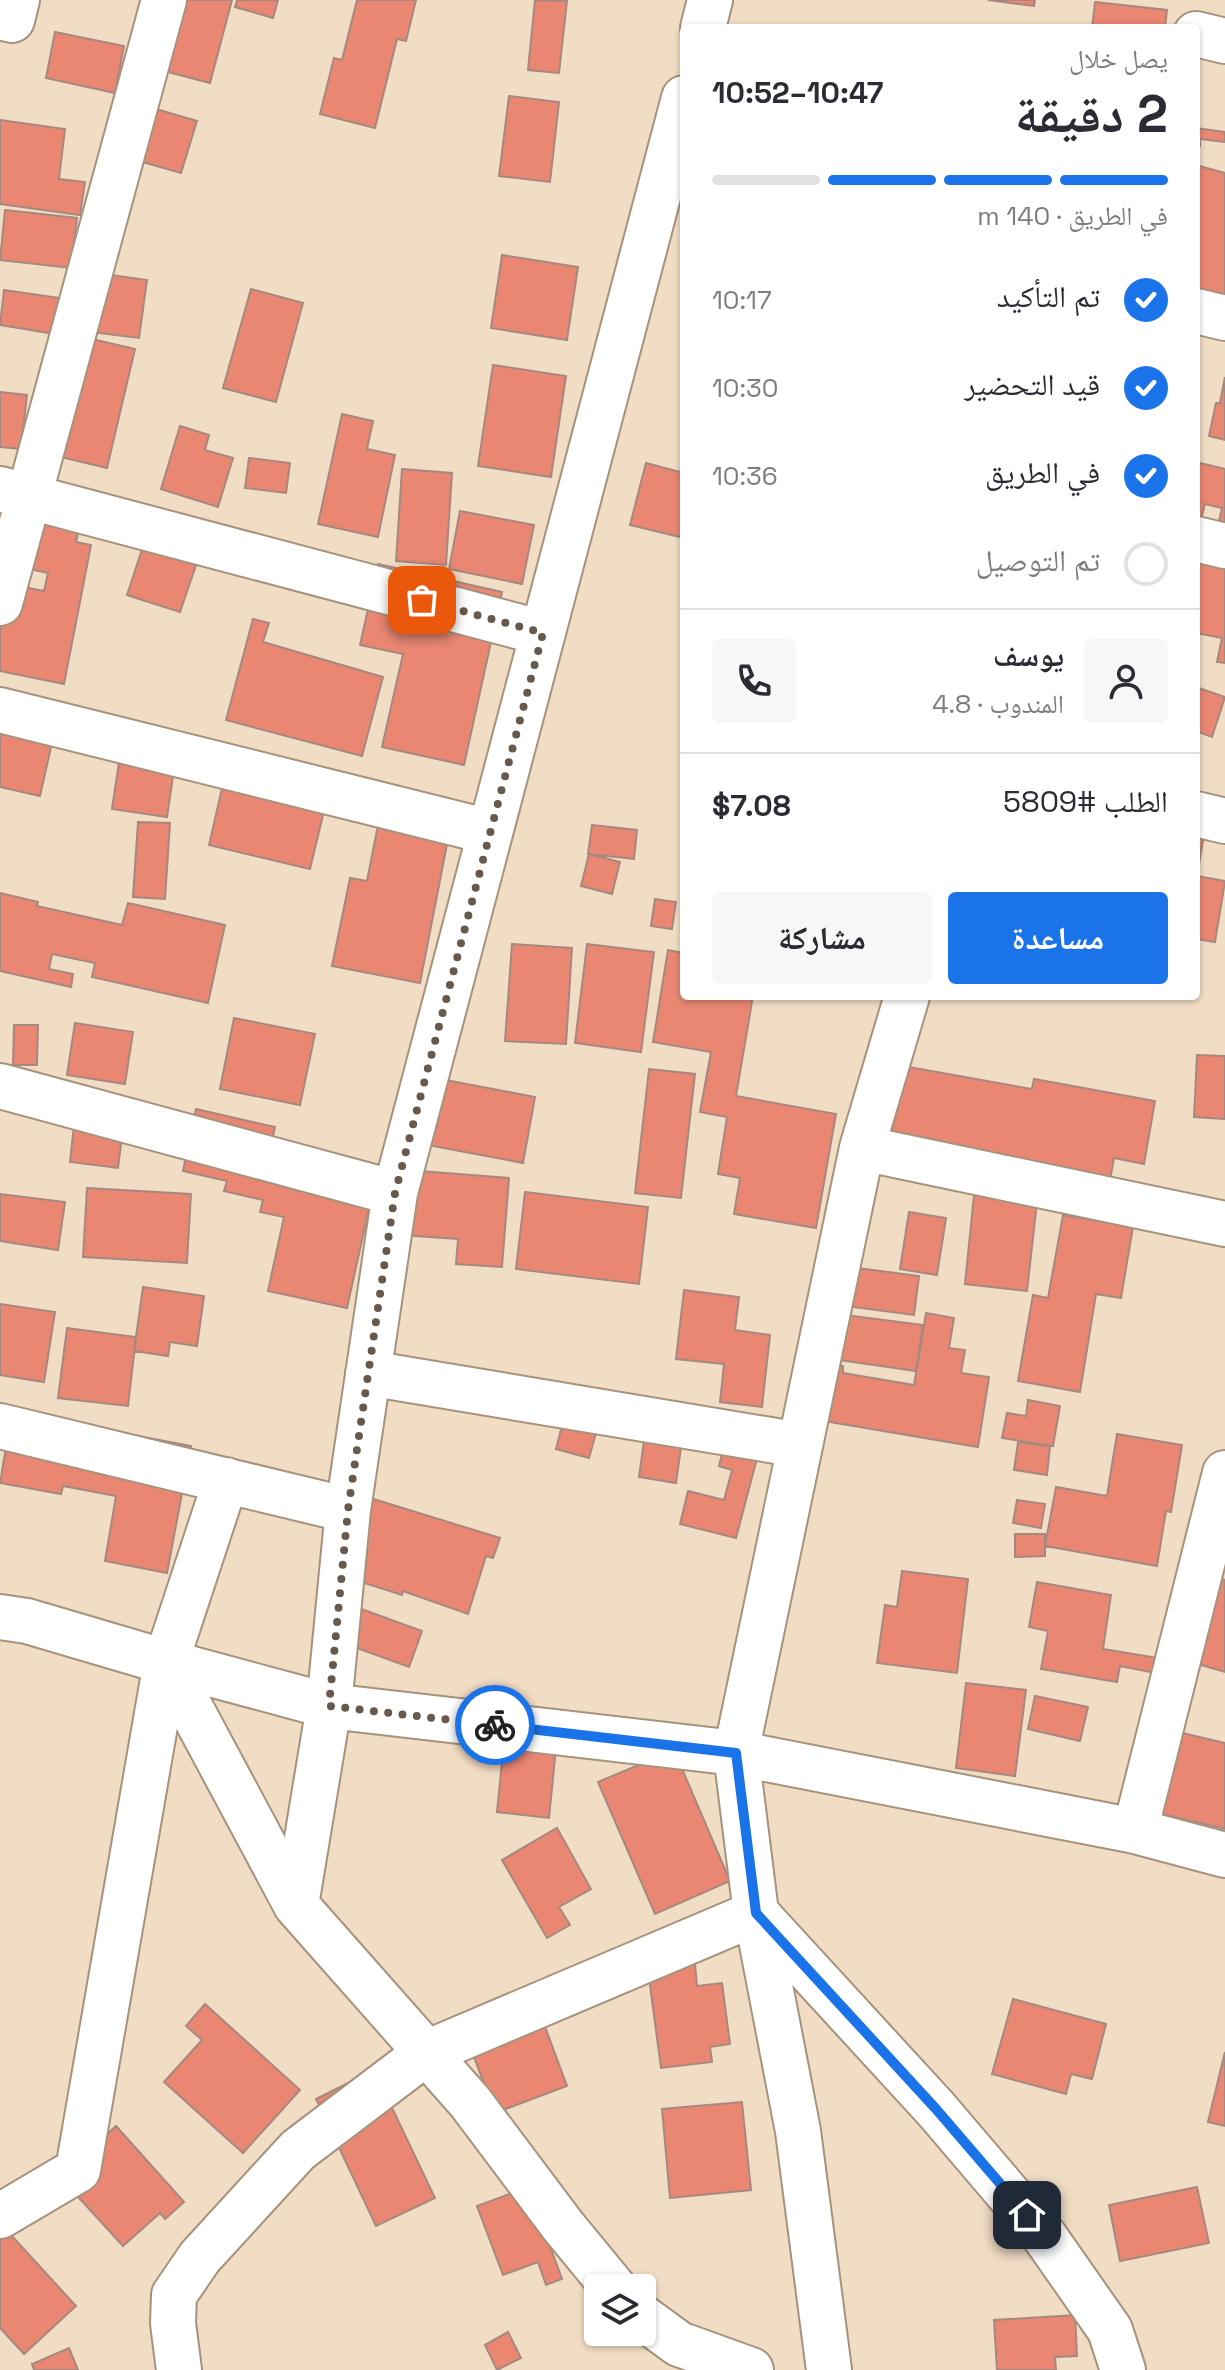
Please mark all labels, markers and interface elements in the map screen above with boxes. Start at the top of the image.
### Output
text: يصل خلال [1069,42,1168,76]
text: 10:47–10:52 [712,73,883,112]
text: 2 دقيقة [1015,81,1168,147]
text: في الطريق · 140 m [977,199,1168,233]
text: تم التأكيد [997,277,1100,316]
icon: check [1124,278,1168,322]
text: 10:17 [712,283,772,317]
text: قيد التحضير [964,365,1100,404]
icon: check [1124,366,1168,410]
text: 10:30 [712,371,778,405]
text: في الطريق [985,453,1100,492]
icon: check [1124,454,1168,498]
text: 10:36 [712,459,778,493]
text: تم التوصيل [976,541,1100,580]
pin [388,566,456,634]
icon: bag [400,578,444,622]
text: يوسف [993,636,1064,675]
button: phone [712,639,796,723]
button: person [1084,639,1168,723]
text: المندوب · 4.8 [932,687,1064,721]
text: الطلب #5809 [1003,782,1168,821]
text: $7.08 [712,786,791,825]
button: مشاركة [712,892,932,984]
button: مساعدة [948,892,1168,984]
courier [455,1685,535,1765]
icon: bike [473,1703,517,1747]
pin [993,2181,1061,2249]
icon: home [1005,2193,1049,2237]
map controls [584,2274,656,2346]
button: layers [584,2274,656,2346]

